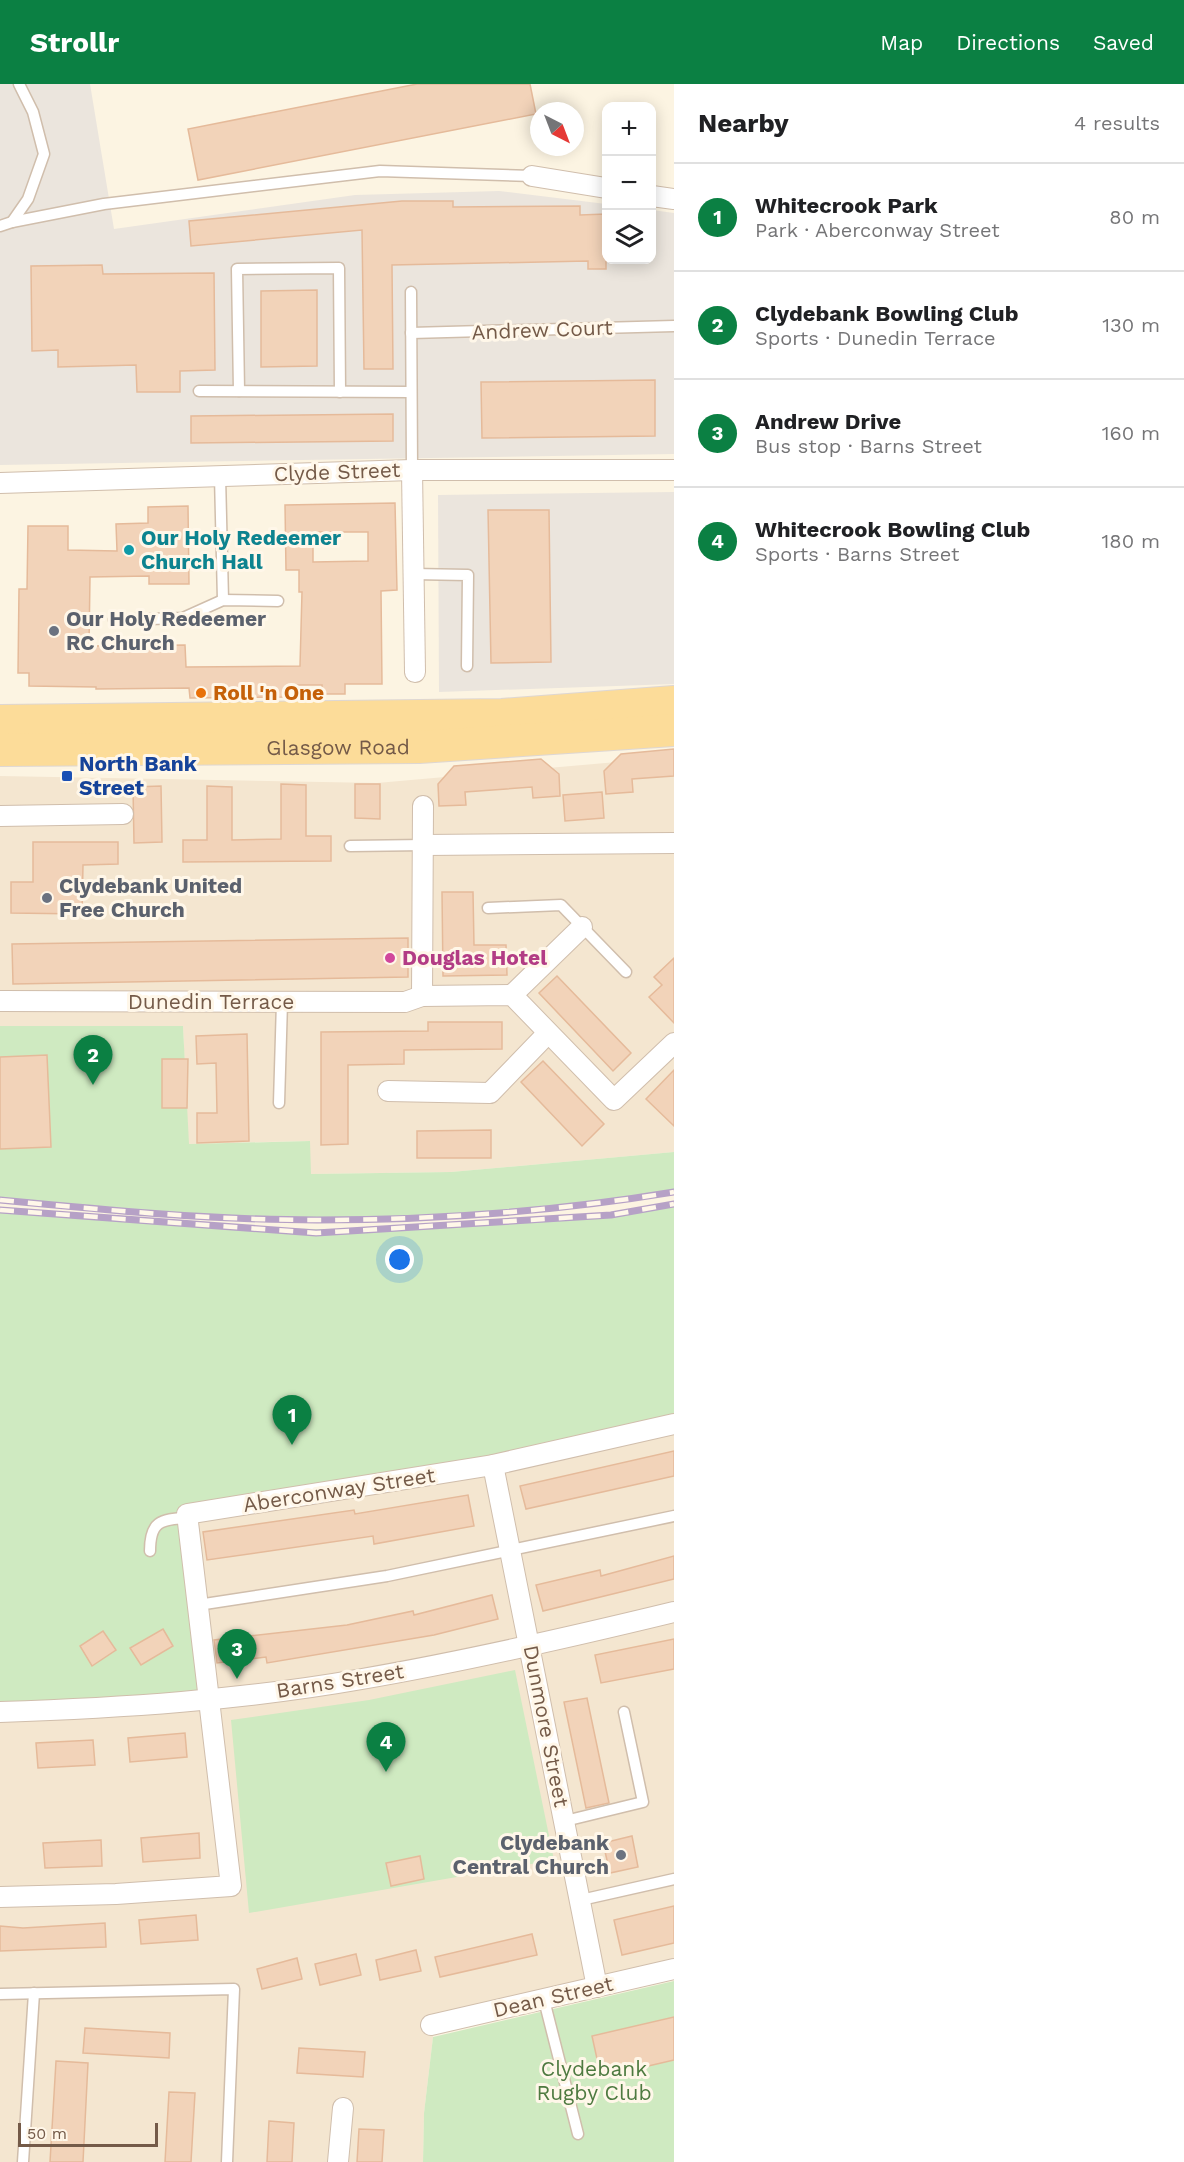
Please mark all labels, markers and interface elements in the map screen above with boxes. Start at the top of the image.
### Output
text: Strollr [30,26,119,59]
text: Map [880,30,923,55]
text: Directions [956,30,1060,55]
text: Saved [1093,30,1154,55]
north arrow [530,102,584,156]
map controls [602,102,656,264]
button: + [602,102,656,156]
text: Nearby [698,108,789,138]
text: 4 results [1074,111,1160,135]
button: − [602,156,656,210]
text: Whitecrook Park [755,193,938,218]
text: 1 [713,205,722,229]
text: 80 m [1109,205,1160,229]
button: layers [602,210,656,264]
text: Park · Aberconway Street [755,218,1000,242]
text: Clydebank Bowling Club [755,301,1018,326]
text: 2 [712,313,723,337]
text: 130 m [1102,313,1160,337]
street label: Andrew Court [471,315,613,344]
text: Sports · Dunedin Terrace [755,326,996,350]
text: Andrew Drive [755,409,901,434]
text: 3 [712,421,723,445]
text: 160 m [1102,421,1160,445]
text: Bus stop · Barns Street [755,434,982,458]
street label: Clyde Street [273,457,401,486]
text: Whitecrook Bowling Club [755,517,1030,542]
place label: Our Holy Redeemer Church Hall [141,525,341,574]
text: 4 [711,529,724,553]
text: 180 m [1102,529,1160,553]
text: Sports · Barns Street [755,542,959,566]
marker: Our Holy Redeemer Church Hall [122,543,136,557]
place label: Our Holy Redeemer RC Church [66,606,266,655]
marker: Our Holy Redeemer RC Church [47,624,61,638]
place label: Roll 'n One [213,680,324,705]
marker: Roll 'n One [194,686,208,700]
street label: Glasgow Road [266,734,410,760]
place label: North Bank Street [79,751,198,800]
marker: North Bank Street [60,769,74,783]
place label: Clydebank United Free Church [59,873,242,922]
marker: Clydebank United Free Church [40,891,54,905]
place label: Douglas Hotel [402,945,547,970]
marker: Douglas Hotel [383,951,397,965]
street label: Dunedin Terrace [128,989,294,1014]
pin: 2 [74,1036,112,1085]
your location [385,1245,414,1274]
pin: 1 [272,1396,312,1445]
street label: Aberconway Street [241,1462,437,1517]
pin: 3 [218,1630,256,1679]
street label: Dunmore Street [519,1643,574,1809]
street label: Barns Street [274,1658,406,1703]
pin: 4 [366,1722,406,1772]
place label: Clydebank Central Church [453,1830,610,1879]
marker: Clydebank Central Church [614,1848,628,1862]
street label: Dean Street [490,1971,616,2022]
park label: Clydebank Rugby Club [536,2056,652,2105]
scale bar [18,2120,158,2148]
text: 50 m [27,2124,67,2143]

